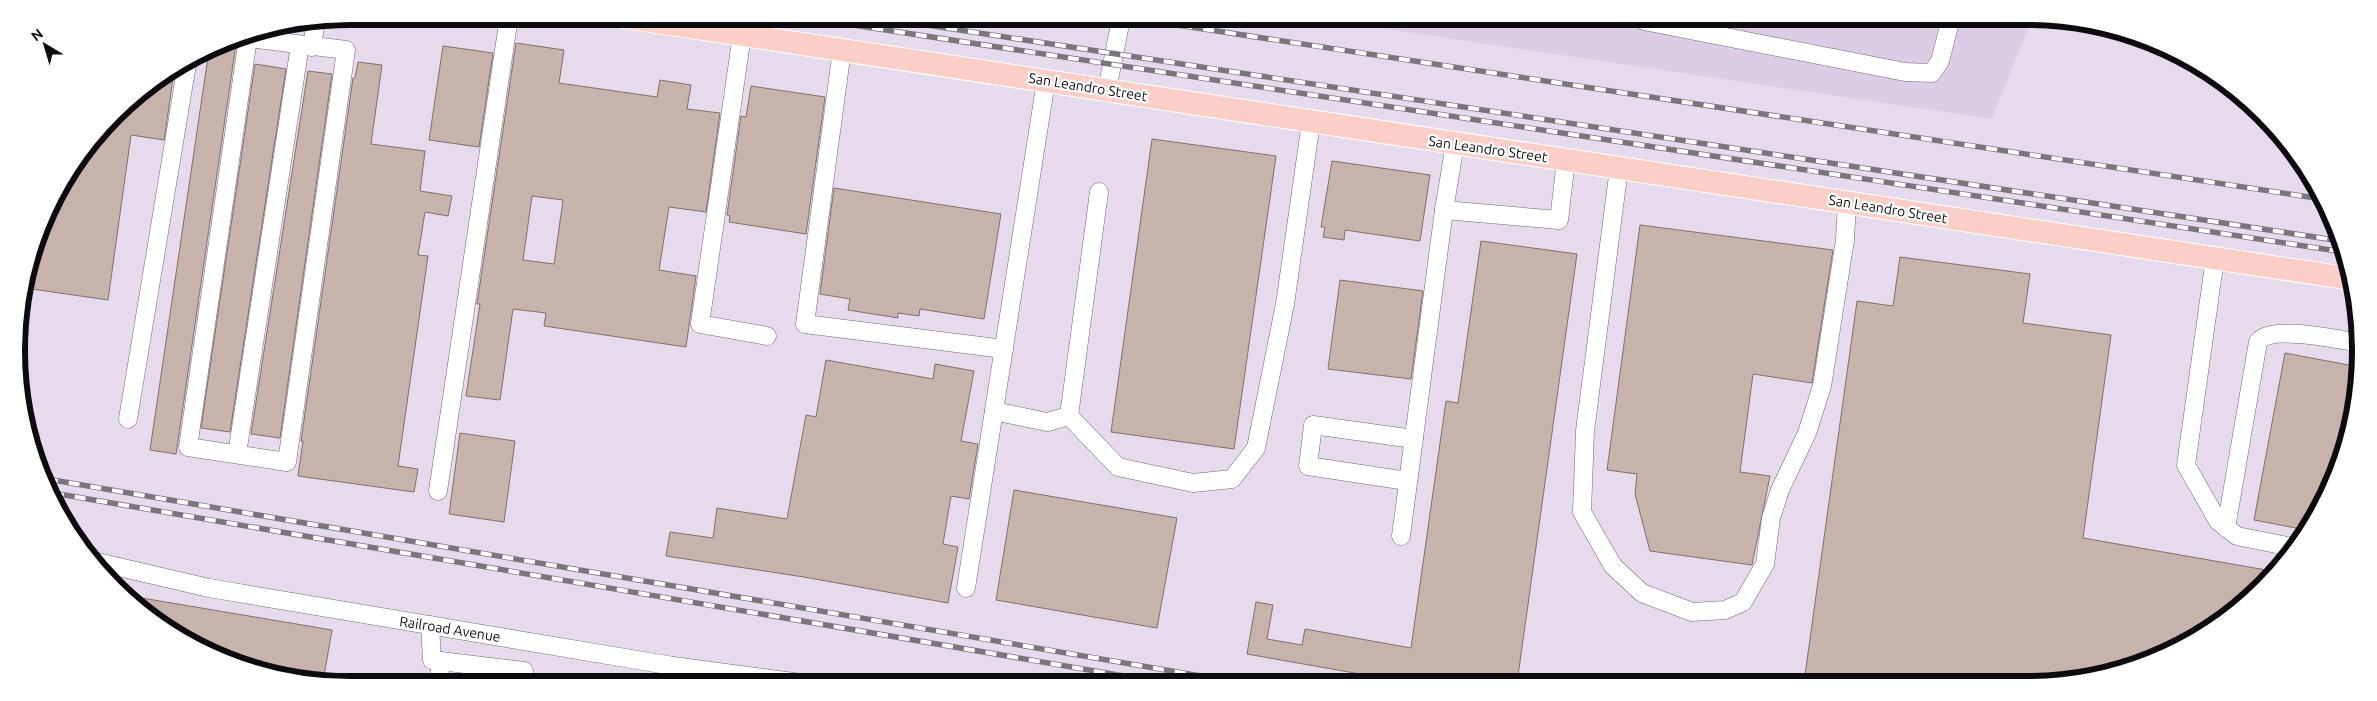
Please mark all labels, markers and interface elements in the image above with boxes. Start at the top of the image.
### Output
north arrow [20,20,70,70]
text: N [28,25,46,44]
street label: San Leandro Street [1028,70,1149,104]
street label: San Leandro Street [1428,133,1549,165]
street label: San Leandro Street [1828,192,1949,226]
street label: Railroad Avenue [398,613,502,645]

